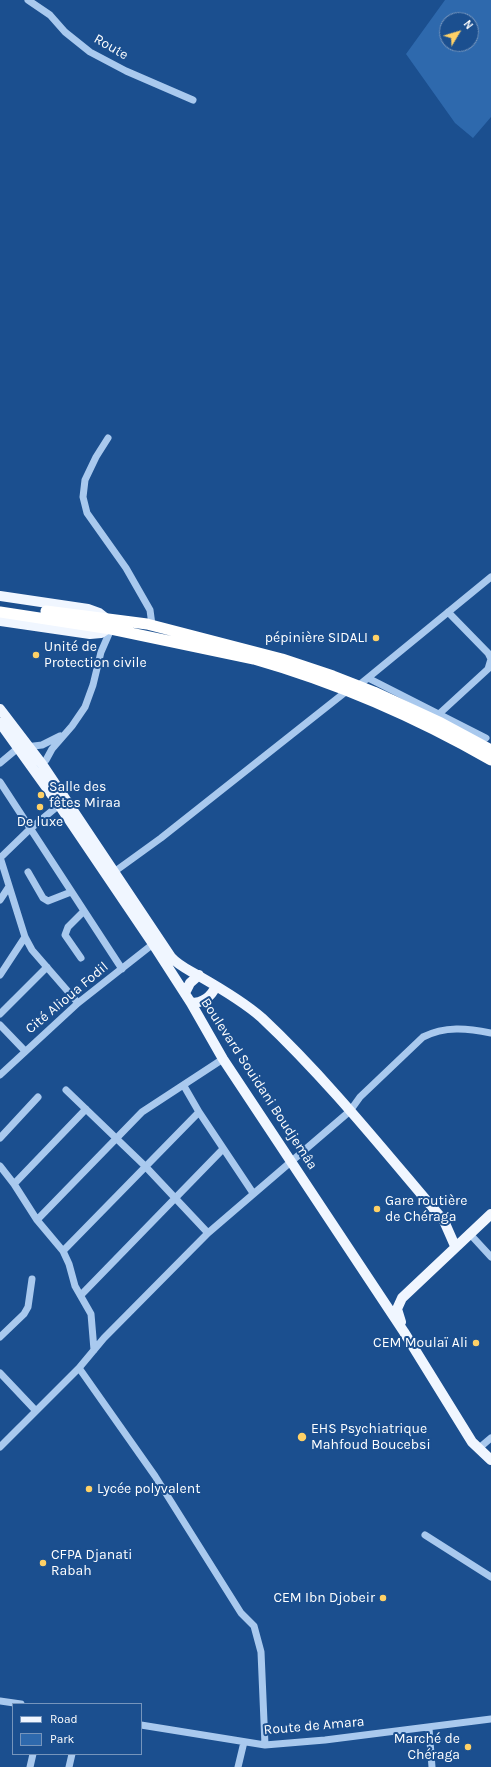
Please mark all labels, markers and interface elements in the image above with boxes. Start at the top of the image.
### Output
north arrow [439,12,479,52]
text: N [461,18,476,32]
street label: Route [91,30,131,64]
place label: pépinière SIDALI [265,630,368,646]
marker: pépinière SIDALI [371,633,381,643]
place label: Unité de Protection civile [44,639,147,672]
marker: Unité de Protection civile [31,650,41,660]
place label: Salle des fêtes Miraa [49,779,121,812]
marker: Salle des fêtes Miraa [36,790,46,800]
marker: De luxe [35,802,45,812]
place label: De luxe [17,814,63,830]
street label: Cité Alioua Fodil [22,959,112,1037]
street label: Boulevard Souidani Boudjemâa [197,995,321,1173]
place label: Gare routière de Chéraga [385,1193,467,1226]
marker: Gare routière de Chéraga [372,1204,382,1214]
place label: CEM Moulaï Ali [373,1335,468,1351]
marker: CEM Moulaï Ali [471,1338,481,1348]
place label: EHS Psychiatrique Mahfoud Boucebsi [311,1421,431,1454]
marker: EHS Psychiatrique Mahfoud Boucebsi [296,1431,308,1443]
place label: Lycée polyvalent [97,1481,200,1497]
marker: Lycée polyvalent [84,1484,94,1494]
place label: CFPA Djanati Rabah [51,1547,132,1580]
marker: CFPA Djanati Rabah [38,1558,48,1568]
place label: CEM Ibn Djobeir [273,1590,375,1606]
marker: CEM Ibn Djobeir [378,1593,388,1603]
legend [12,1703,142,1755]
text: Road [50,1712,78,1726]
street label: Route de Amara [263,1713,365,1739]
place label: Marché de Chéraga [394,1731,460,1764]
text: Park [50,1732,74,1746]
marker: Marché de Chéraga [463,1742,473,1752]

